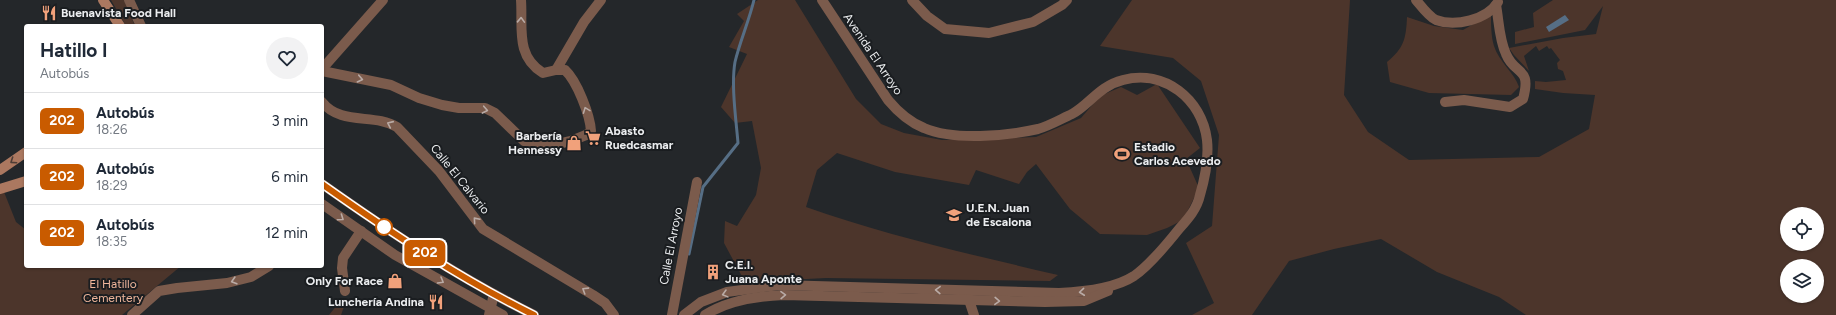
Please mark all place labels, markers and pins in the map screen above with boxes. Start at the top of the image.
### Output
restaurant icon: Buenavista Food Hall [40,4,58,22]
place label: Buenavista Food Hall [61,6,176,20]
place label: Abasto Ruedcasmar [605,124,674,152]
place label: Barbería Hennessy [508,129,562,157]
supermarket icon: Abasto Ruedcasmar [584,129,602,147]
shop icon: Barbería Hennessy [565,134,583,152]
place label: Estadio Carlos Acevedo [1134,140,1221,168]
sports icon: Estadio Carlos Acevedo [1113,145,1131,163]
place label: U.E.N. Juan de Escalona [966,201,1031,229]
school or university icon: U.E.N. Juan de Escalona [945,206,963,224]
unlabelled marker [375,218,393,236]
place label: C.E.I. Juana Aponte [725,258,802,286]
building icon: C.E.I. Juana Aponte [704,263,722,281]
shop icon: Only For Race [386,272,404,290]
place label: Only For Race [306,274,383,288]
restaurant icon: Lunchería Andina [427,293,445,311]
place label: Lunchería Andina [328,295,424,309]

